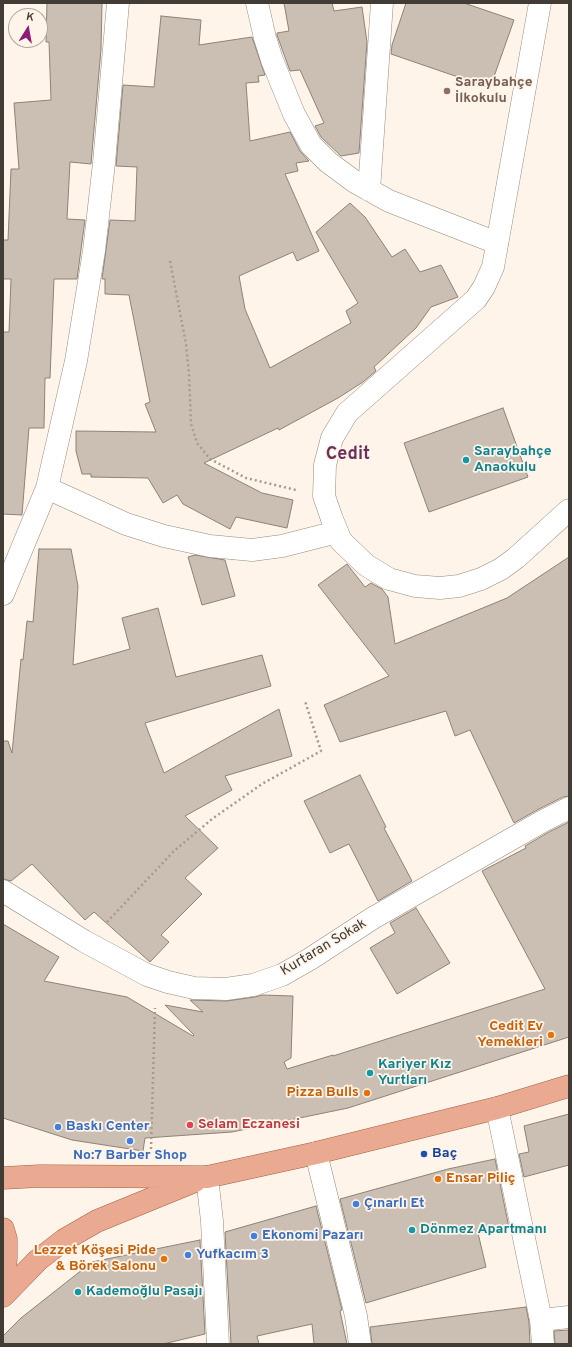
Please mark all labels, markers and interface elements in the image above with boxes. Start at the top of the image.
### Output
north arrow [8,8,48,48]
text: K [25,10,35,25]
place label: Saraybahçe İlkokulu [455,75,532,108]
marker: Saraybahçe İlkokulu [442,86,452,96]
district label: Cedit [326,444,370,466]
place label: Saraybahçe Anaokulu [474,444,551,476]
marker: Saraybahçe Anaokulu [461,455,471,465]
street label: Kurtaran Sokak [278,916,370,980]
place label: Cedit Ev Yemekleri [477,1019,543,1052]
marker: Cedit Ev Yemekleri [546,1030,556,1040]
place label: Kariyer Kız Yurtları [378,1057,452,1090]
marker: Kariyer Kız Yurtları [365,1068,375,1078]
place label: Pizza Bulls [287,1085,359,1101]
marker: Pizza Bulls [362,1088,372,1098]
place label: Selam Eczanesi [198,1117,300,1133]
place label: Baskı Center [66,1119,150,1135]
marker: Selam Eczanesi [185,1120,195,1130]
marker: Baskı Center [53,1122,63,1132]
marker: No:7 Barber Shop [125,1136,135,1146]
place label: Baç [432,1146,457,1162]
place label: No:7 Barber Shop [73,1148,187,1164]
marker: Baç [419,1149,429,1159]
place label: Ensar Piliç [446,1171,515,1187]
marker: Ensar Piliç [433,1174,443,1184]
place label: Çınarlı Et [364,1196,424,1212]
marker: Çınarlı Et [351,1199,361,1209]
place label: Dönmez Apartmanı [420,1222,547,1238]
marker: Dönmez Apartmanı [407,1225,417,1235]
place label: Ekonomi Pazarı [262,1228,363,1244]
marker: Ekonomi Pazarı [249,1231,259,1241]
place label: Lezzet Köşesi Pide & Börek Salonu [34,1243,156,1276]
place label: Yufkacım 3 [196,1247,269,1263]
marker: Yufkacım 3 [183,1250,193,1260]
marker: Lezzet Köşesi Pide & Börek Salonu [159,1254,169,1264]
place label: Kademoğlu Pasajı [86,1284,203,1300]
marker: Kademoğlu Pasajı [73,1287,83,1297]

